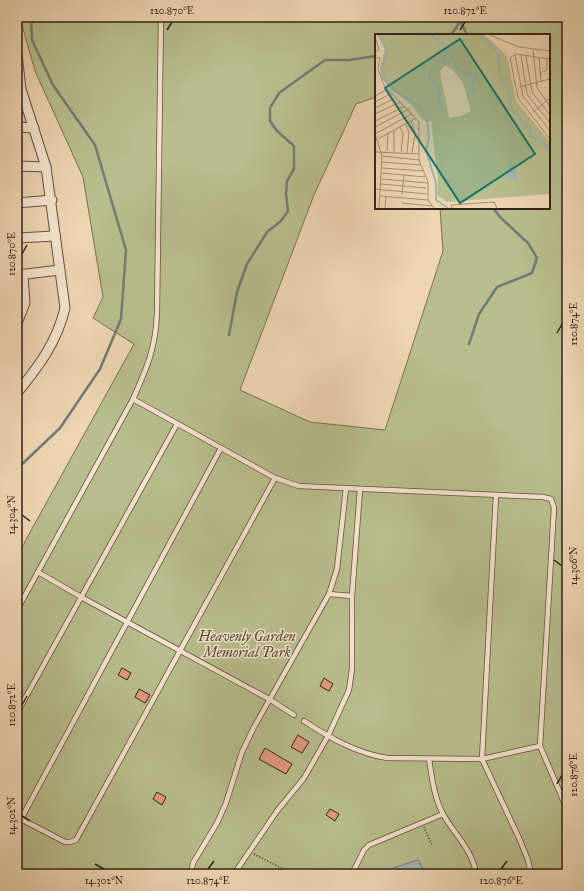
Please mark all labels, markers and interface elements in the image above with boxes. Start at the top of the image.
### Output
text: 120.870°E [150,5,194,17]
text: 120.872°E [443,5,487,17]
inset map [375,34,550,209]
text: 120.870°E [6,232,18,276]
text: 120.874°E [568,302,580,346]
text: 14.304°N [6,495,18,535]
text: 14.306°N [568,546,580,585]
park label: Heavenly Garden Memorial Park [197,628,296,661]
text: 120.872°E [6,683,18,727]
text: 120.876°E [568,753,580,797]
text: 14.302°N [6,796,18,835]
text: 14.302°N [85,875,124,887]
text: 120.874°E [186,875,230,887]
text: 120.876°E [479,875,523,887]

